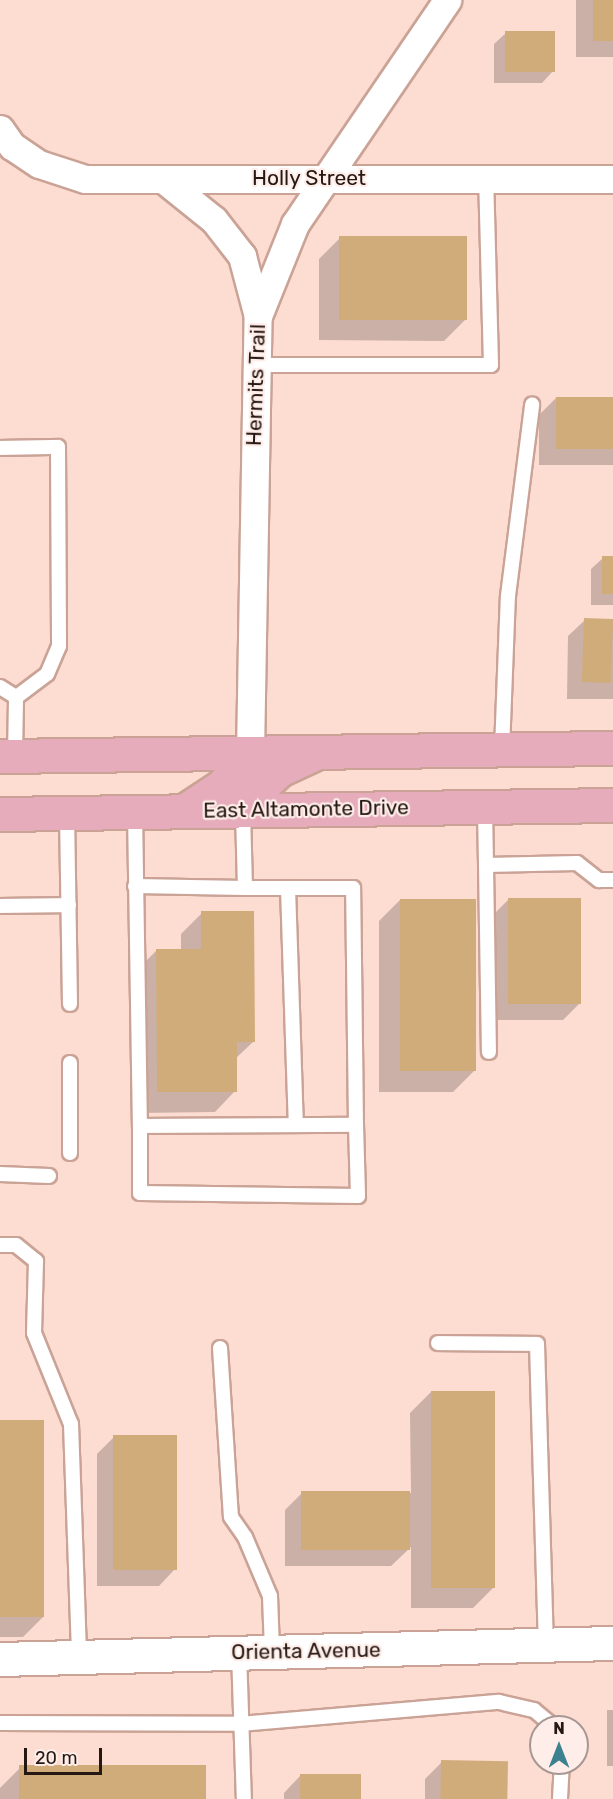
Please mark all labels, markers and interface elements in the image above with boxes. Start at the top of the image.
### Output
street label: Holly Street [252,165,366,191]
street label: Hermits Trail [241,323,271,447]
street label: East Altamonte Drive [203,795,409,823]
street label: Orienta Avenue [231,1637,381,1665]
north arrow [529,1715,589,1775]
text: N [553,1719,565,1738]
scale bar [27,1736,105,1774]
text: 20 m [35,1747,77,1769]

